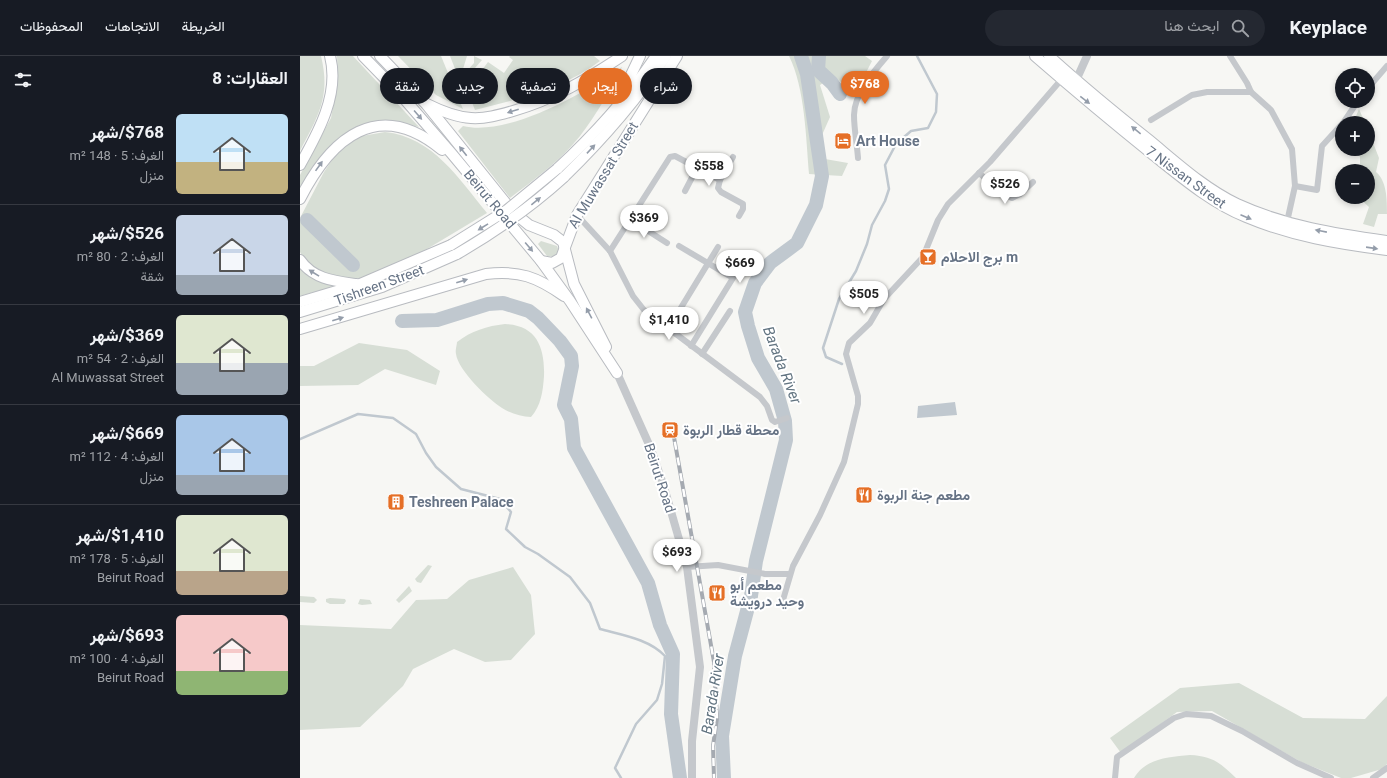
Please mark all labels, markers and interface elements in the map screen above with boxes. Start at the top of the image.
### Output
search box [985,10,1265,46]
text: Keyplace [1289,16,1367,39]
text: ابحث هنا [1164,17,1219,35]
icon: search [1229,17,1251,39]
text: المحفوظات [20,18,83,34]
text: الاتجاهات [105,18,159,34]
text: الخريطة [181,18,225,34]
text: العقارات: 8 [212,68,288,88]
chip: شقة [380,68,434,104]
chip: جديد [442,68,498,104]
chip: تصفية [506,68,570,104]
chip: إيجار [578,68,632,104]
chip: شراء [640,68,692,104]
map controls [1335,68,1375,204]
button: locate [1335,68,1375,108]
icon: filters [12,69,34,91]
pin: $768 [841,71,889,105]
text: $768 [850,76,880,91]
one-way arrow [1079,96,1090,105]
one-way arrow [507,108,519,114]
one-way arrow [414,110,423,120]
button: + [1335,116,1375,156]
street label: Al Muwassat Street [565,119,641,231]
text: $768/شهر [90,122,164,142]
one-way arrow [1130,125,1141,134]
icon: home [208,130,256,178]
hotel icon: Art House [833,131,853,151]
place label: Art House [856,133,920,149]
street label: 7 Nissan Street [1143,143,1229,212]
one-way arrow [586,144,596,154]
one-way arrow [459,145,467,156]
text: الغرف: 5 · 148 m² [70,148,164,163]
pin: $558 [685,153,733,187]
text: $558 [694,158,724,173]
one-way arrow [315,160,323,171]
button: − [1335,164,1375,204]
street label: Beirut Road [461,166,519,232]
text: منزل [140,168,164,183]
pin: $526 [981,171,1029,205]
text: $526 [990,176,1020,191]
one-way arrow [530,197,541,206]
pin: $369 [620,205,668,239]
text: $369 [629,210,659,225]
one-way arrow [1241,214,1252,220]
text: $526/شهر [90,223,164,243]
one-way arrow [477,223,488,231]
one-way arrow [1315,227,1327,233]
icon: home [208,231,256,279]
one-way arrow [525,241,534,252]
one-way arrow [1366,245,1378,251]
bar icon: برج الاحلام m [918,247,938,267]
text: الغرف: 2 · 80 m² [77,249,164,264]
place label: برج الاحلام m [941,249,1018,267]
pin: $669 [716,250,764,284]
text: $669 [725,255,755,270]
street label: Tishreen Street [332,261,426,309]
text: شقة [141,269,164,284]
one-way arrow [309,269,319,277]
one-way arrow [456,277,468,283]
pin: $505 [840,281,888,315]
text: $505 [849,286,879,301]
one-way arrow [586,307,592,318]
pin: $1,410 [636,307,702,341]
text: $1,410 [649,312,689,327]
one-way arrow [332,316,344,322]
water label: Barada River [759,324,805,407]
text: $369/شهر [90,325,164,345]
icon: home [208,331,256,379]
text: الغرف: 2 · 54 m² [77,351,164,366]
text: Al Muwassat Street [52,370,164,385]
station icon: محطة قطار الربوة [660,420,680,440]
place label: محطة قطار الربوة [683,422,780,439]
text: $669/شهر [90,423,164,443]
icon: home [208,431,256,479]
street label: Beirut Road [641,441,679,515]
text: الغرف: 4 · 112 m² [70,449,164,464]
text: منزل [140,469,164,484]
restaurant icon: مطعم جنة الربوة [854,485,874,505]
place label: مطعم جنة الربوة [877,487,971,504]
building icon: Teshreen Palace [386,492,406,512]
place label: Teshreen Palace [409,494,514,510]
text: $1,410/شهر [76,525,164,545]
icon: home [208,531,256,579]
pin: $693 [653,539,701,573]
text: $693 [662,544,692,559]
text: الغرف: 5 · 178 m² [70,551,164,566]
text: Beirut Road [97,570,164,585]
place label: مطعم أبو وحيد درويشة [730,577,804,610]
restaurant icon: مطعم أبو وحيد درويشة [707,583,727,603]
text: $693/شهر [90,625,164,645]
icon: home [208,631,256,679]
text: الغرف: 4 · 100 m² [70,651,164,666]
water label: Barada River [698,651,728,736]
text: Beirut Road [97,670,164,685]

